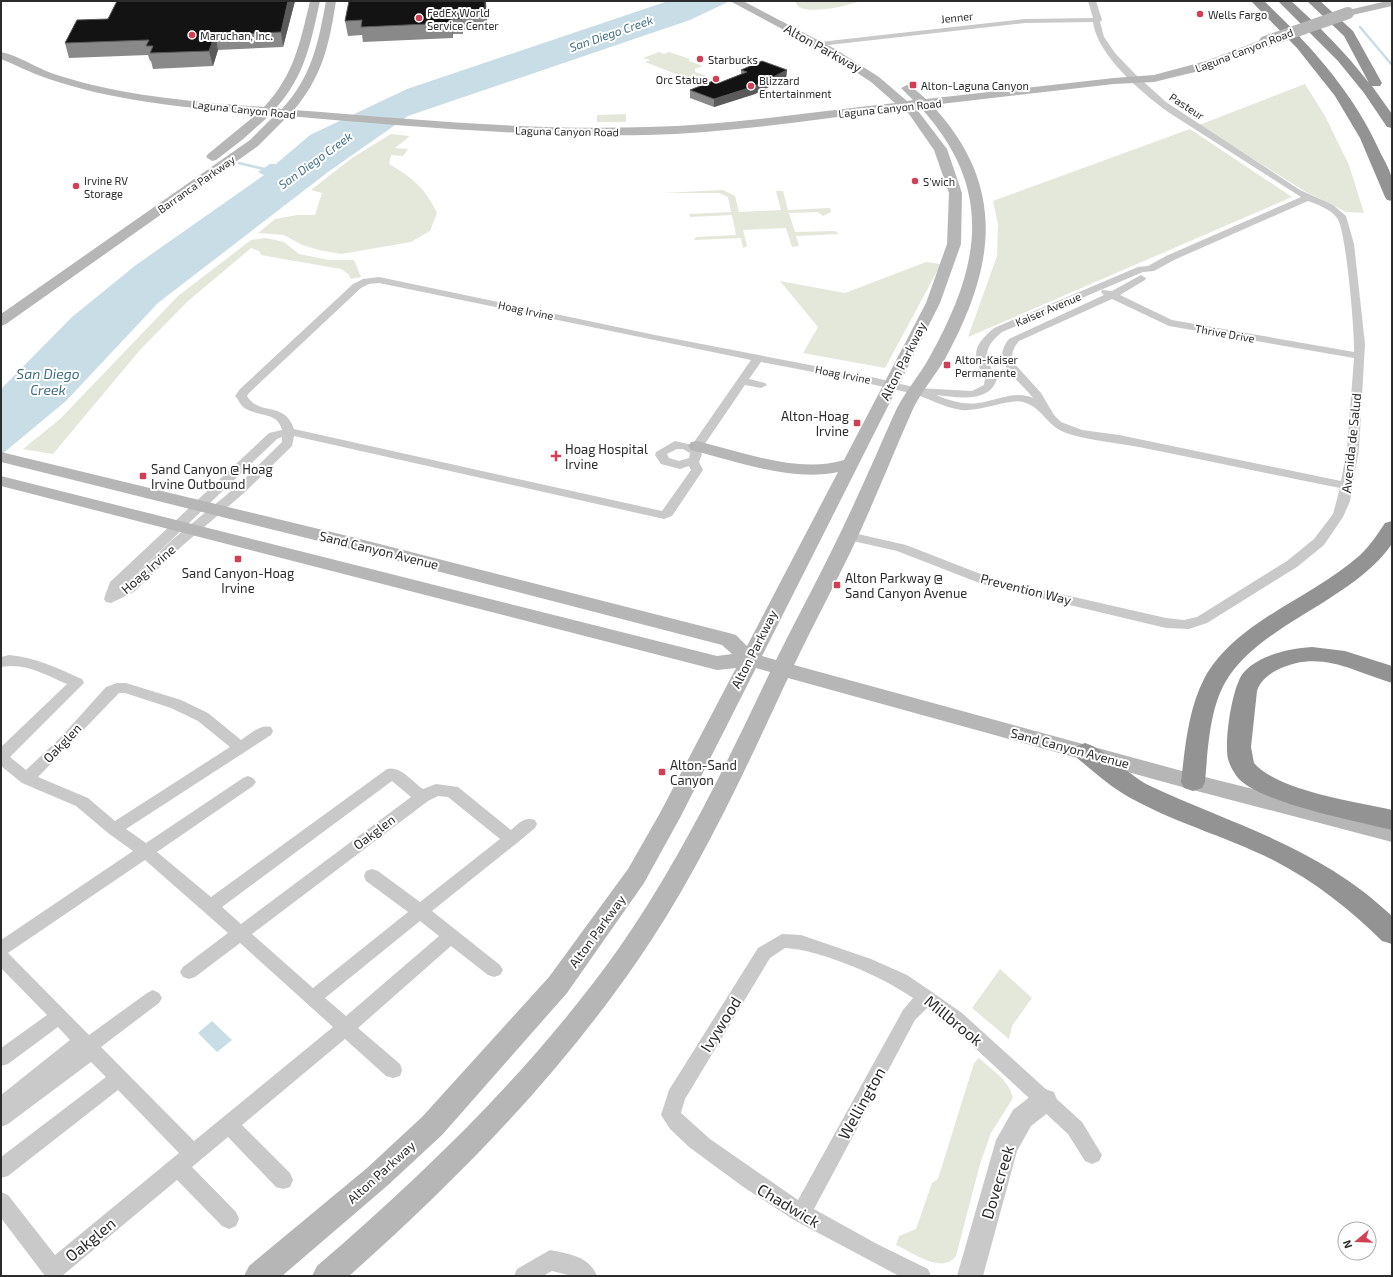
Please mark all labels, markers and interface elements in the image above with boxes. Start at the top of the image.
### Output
place label: FedEx World Service Center [427,6,499,32]
place label: Wells Fargo [1208,8,1267,21]
street label: Jenner [940,9,975,25]
marker: Wells Fargo [1195,9,1205,19]
water label: San Diego Creek [567,12,655,54]
marker: FedEx World Service Center [414,13,424,23]
street label: Alton Parkway [782,20,865,76]
street label: Laguna Canyon Road [1193,25,1295,75]
place label: Maruchan, Inc. [200,29,273,42]
marker: Maruchan, Inc. [187,30,197,40]
place label: Starbucks [708,53,758,66]
marker: Starbucks [695,54,705,64]
place label: Orc Statue [656,73,708,86]
marker: Orc Statue [711,74,721,84]
place label: Blizzard Entertainment [759,74,832,100]
place label: Alton-Laguna Canyon [921,79,1029,92]
marker: Alton-Laguna Canyon [908,80,918,90]
marker: Blizzard Entertainment [746,81,756,91]
street label: Pasteur [1167,90,1207,122]
street label: Laguna Canyon Road [838,96,942,120]
street label: Laguna Canyon Road [192,97,296,121]
street label: Laguna Canyon Road [515,124,619,138]
water label: San Diego Creek [275,129,355,191]
street label: Barranca Parkway [155,152,237,216]
place label: Irvine RV Storage [84,174,128,200]
place label: S'wich [923,175,955,188]
marker: S'wich [910,176,920,186]
marker: Irvine RV Storage [71,181,81,191]
street label: Kaiser Avenue [1013,289,1083,329]
street label: Hoag Irvine [497,298,555,322]
street label: Alton Parkway [876,319,930,403]
street label: Thrive Drive [1194,321,1256,345]
place label: Alton-Kaiser Permanente [955,353,1019,379]
marker: Alton-Kaiser Permanente [942,360,952,370]
street label: Hoag Irvine [814,362,872,386]
water label: San Diego Creek [16,365,80,398]
street label: Avenida de Salud [1338,392,1364,494]
place label: Alton-Hoag Irvine [781,408,849,439]
marker: Alton-Hoag Irvine [852,418,862,428]
place label: Hoag Hospital Irvine [565,441,648,472]
marker: Hoag Hospital Irvine [550,450,562,462]
place label: Sand Canyon @ Hoag Irvine Outbound [151,461,273,492]
marker: Sand Canyon @ Hoag Irvine Outbound [138,471,148,481]
street label: Sand Canyon Avenue [318,527,440,573]
street label: Hoag Irvine [118,541,178,597]
marker: Sand Canyon-Hoag Irvine [233,554,243,564]
place label: Sand Canyon-Hoag Irvine [182,565,294,596]
place label: Alton Parkway @ Sand Canyon Avenue [845,570,967,601]
street label: Prevention Way [979,570,1073,608]
marker: Alton Parkway @ Sand Canyon Avenue [832,580,842,590]
street label: Alton Parkway [727,607,781,691]
street label: Oakglen [40,720,84,766]
street label: Sand Canyon Avenue [1009,724,1131,772]
place label: Alton-Sand Canyon [670,757,737,788]
marker: Alton-Sand Canyon [657,767,667,777]
street label: Oakglen [350,811,398,853]
street label: Alton Parkway [565,891,629,970]
street label: Millbrook [921,991,987,1049]
street label: Ivywood [696,993,744,1055]
street label: Wellington [833,1064,889,1142]
street label: Alton Parkway [344,1137,418,1207]
street label: Dovecreek [977,1143,1017,1221]
street label: Chadwick [754,1179,824,1231]
street label: Oakglen [61,1213,119,1265]
north arrow [1337,1221,1377,1261]
text: N [1340,1238,1355,1250]

